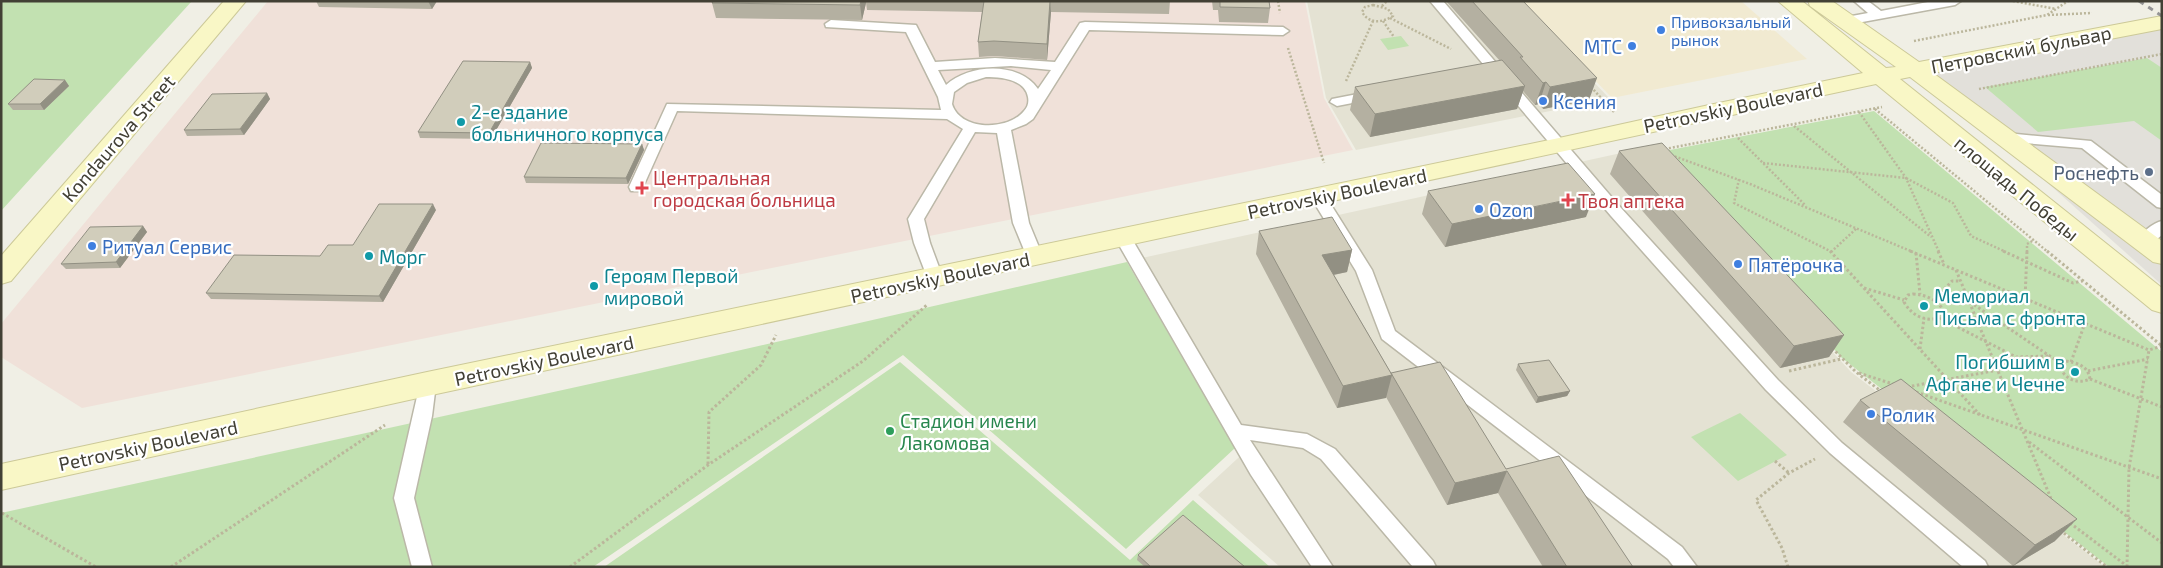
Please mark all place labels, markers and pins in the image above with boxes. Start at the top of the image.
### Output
place label: Привокзальный рынок [1671,12,1791,49]
marker: Привокзальный рынок [1655,24,1667,36]
place label: МТС [1584,35,1622,58]
marker: МТС [1626,40,1638,52]
place label: Ксения [1553,90,1616,113]
marker: Ксения [1537,95,1549,107]
place label: 2-е здание больничного корпуса [471,100,664,146]
marker: 2-е здание больничного корпуса [455,116,467,128]
place label: Роснефть [2054,161,2139,184]
place label: Центральная городская больница [653,166,836,211]
marker: Роснефть [2143,166,2155,178]
marker: Центральная городская больница [635,181,649,195]
place label: Твоя аптека [1578,189,1685,212]
marker: Твоя аптека [1562,194,1574,206]
place label: Ozon [1489,198,1533,221]
marker: Ozon [1473,203,1485,215]
place label: Ритуал Сервис [102,235,232,259]
marker: Ритуал Сервис [86,240,98,252]
place label: Морг [379,245,427,268]
marker: Морг [363,250,375,262]
place label: Пятёрочка [1748,253,1843,276]
marker: Пятёрочка [1732,258,1744,270]
place label: Героям Первой мировой [604,264,738,309]
marker: Героям Первой мировой [588,280,600,292]
place label: Мемориал Письма с фронта [1934,284,2086,329]
marker: Мемориал Письма с фронта [1918,300,1930,312]
place label: Погибшим в Афгане и Чечне [1926,350,2065,395]
marker: Погибшим в Афгане и Чечне [2069,366,2081,378]
place label: Ролик [1881,403,1935,426]
marker: Ролик [1865,408,1877,420]
place label: Стадион имени Лакомова [900,409,1037,454]
marker: Стадион имени Лакомова [884,425,896,437]

